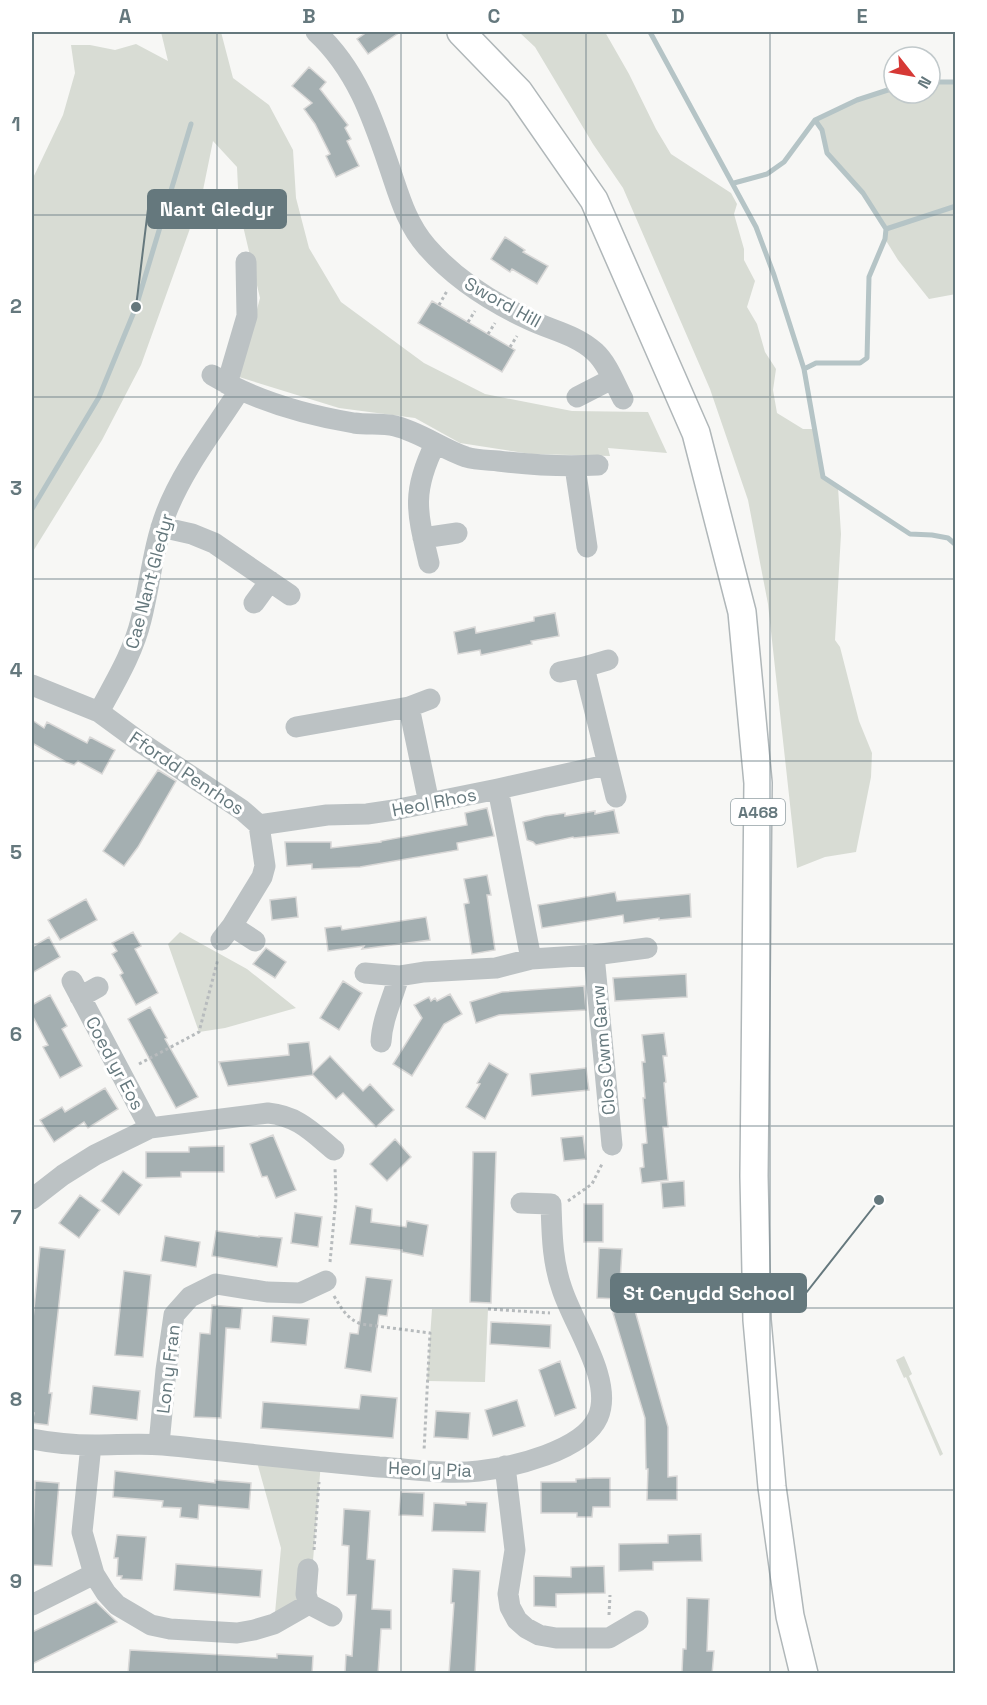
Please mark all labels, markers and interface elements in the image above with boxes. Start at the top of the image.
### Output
text: A [119,3,132,29]
text: B [302,3,316,29]
text: C [488,3,501,29]
text: D [671,3,685,29]
text: E [856,3,868,29]
north arrow [882,45,942,105]
text: N [913,72,936,92]
text: 1 [11,111,21,137]
callout: Nant Gledyr [148,190,286,228]
text: Nant Gledyr [160,196,274,222]
street label: Sword Hill [461,272,545,332]
text: 2 [10,293,22,319]
text: 3 [10,475,22,501]
street label: Cae Nant Gledyr [120,511,178,651]
text: 4 [10,657,23,683]
street label: Ffordd Penrhos [125,726,249,820]
street label: Heol Rhos [390,783,478,821]
road number: A468 [731,799,785,825]
text: 5 [10,839,22,865]
street label: Clos Cwm Garw [586,984,620,1116]
street label: Coed yr Eos [81,1012,149,1114]
text: 6 [10,1021,22,1047]
text: 7 [10,1204,22,1230]
callout: St Cenydd School [611,1274,806,1312]
text: St Cenydd School [623,1280,795,1306]
street label: Lon y Fran [151,1323,185,1415]
text: 8 [10,1386,22,1412]
street label: Heol y Pia [388,1456,472,1482]
text: 9 [10,1568,22,1594]

